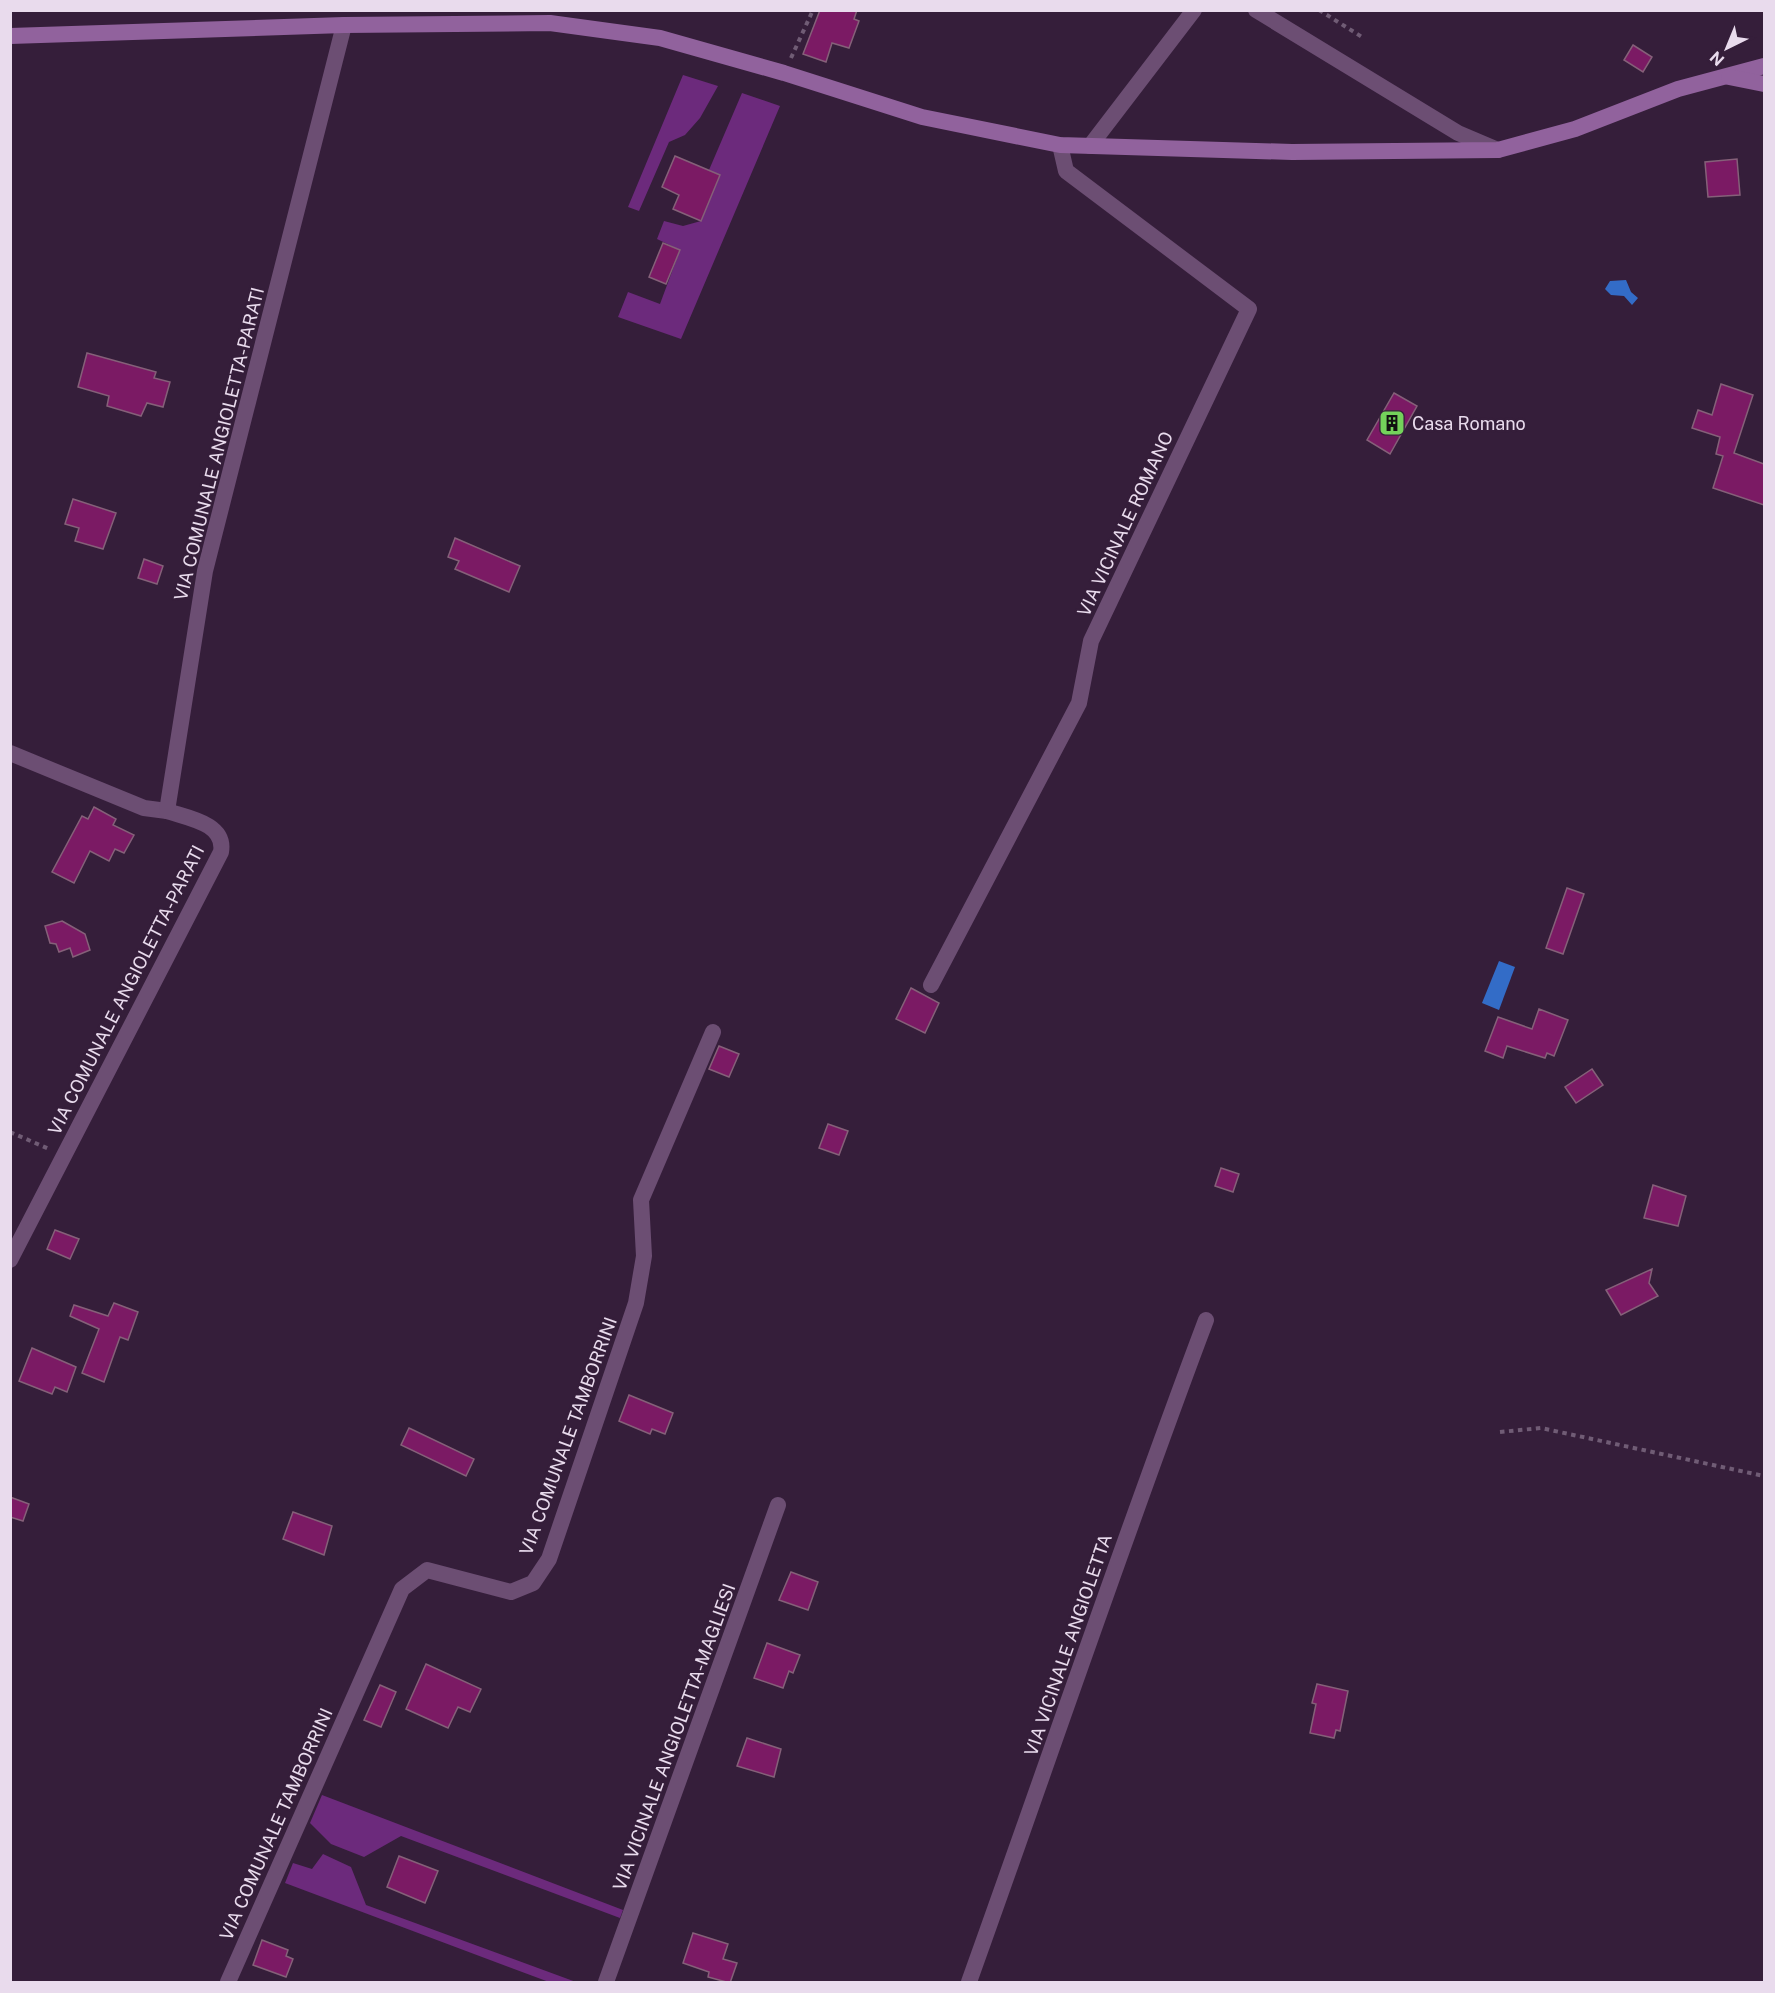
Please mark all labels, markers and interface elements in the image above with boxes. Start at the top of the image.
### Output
north arrow [1697,18,1757,78]
text: N [1706,47,1728,70]
street label: VIA COMUNALE ANGIOLETTA-PARATI [170,285,268,603]
building icon: Casa Romano [1377,408,1407,438]
place label: Casa Romano [1412,413,1526,434]
street label: VIA VICINALE ROMANO [1073,428,1177,620]
street label: VIA COMUNALE ANGIOLETTA-PARATI [44,842,208,1138]
street label: VIA COMUNALE TAMBORRINI [515,1314,621,1558]
street label: VIA VICINALE ANGIOLETTA [1020,1531,1116,1759]
street label: VIA VICINALE ANGIOLETTA-MAGLIESI [609,1581,739,1893]
street label: VIA COMUNALE TAMBORRINI [215,1705,337,1943]

